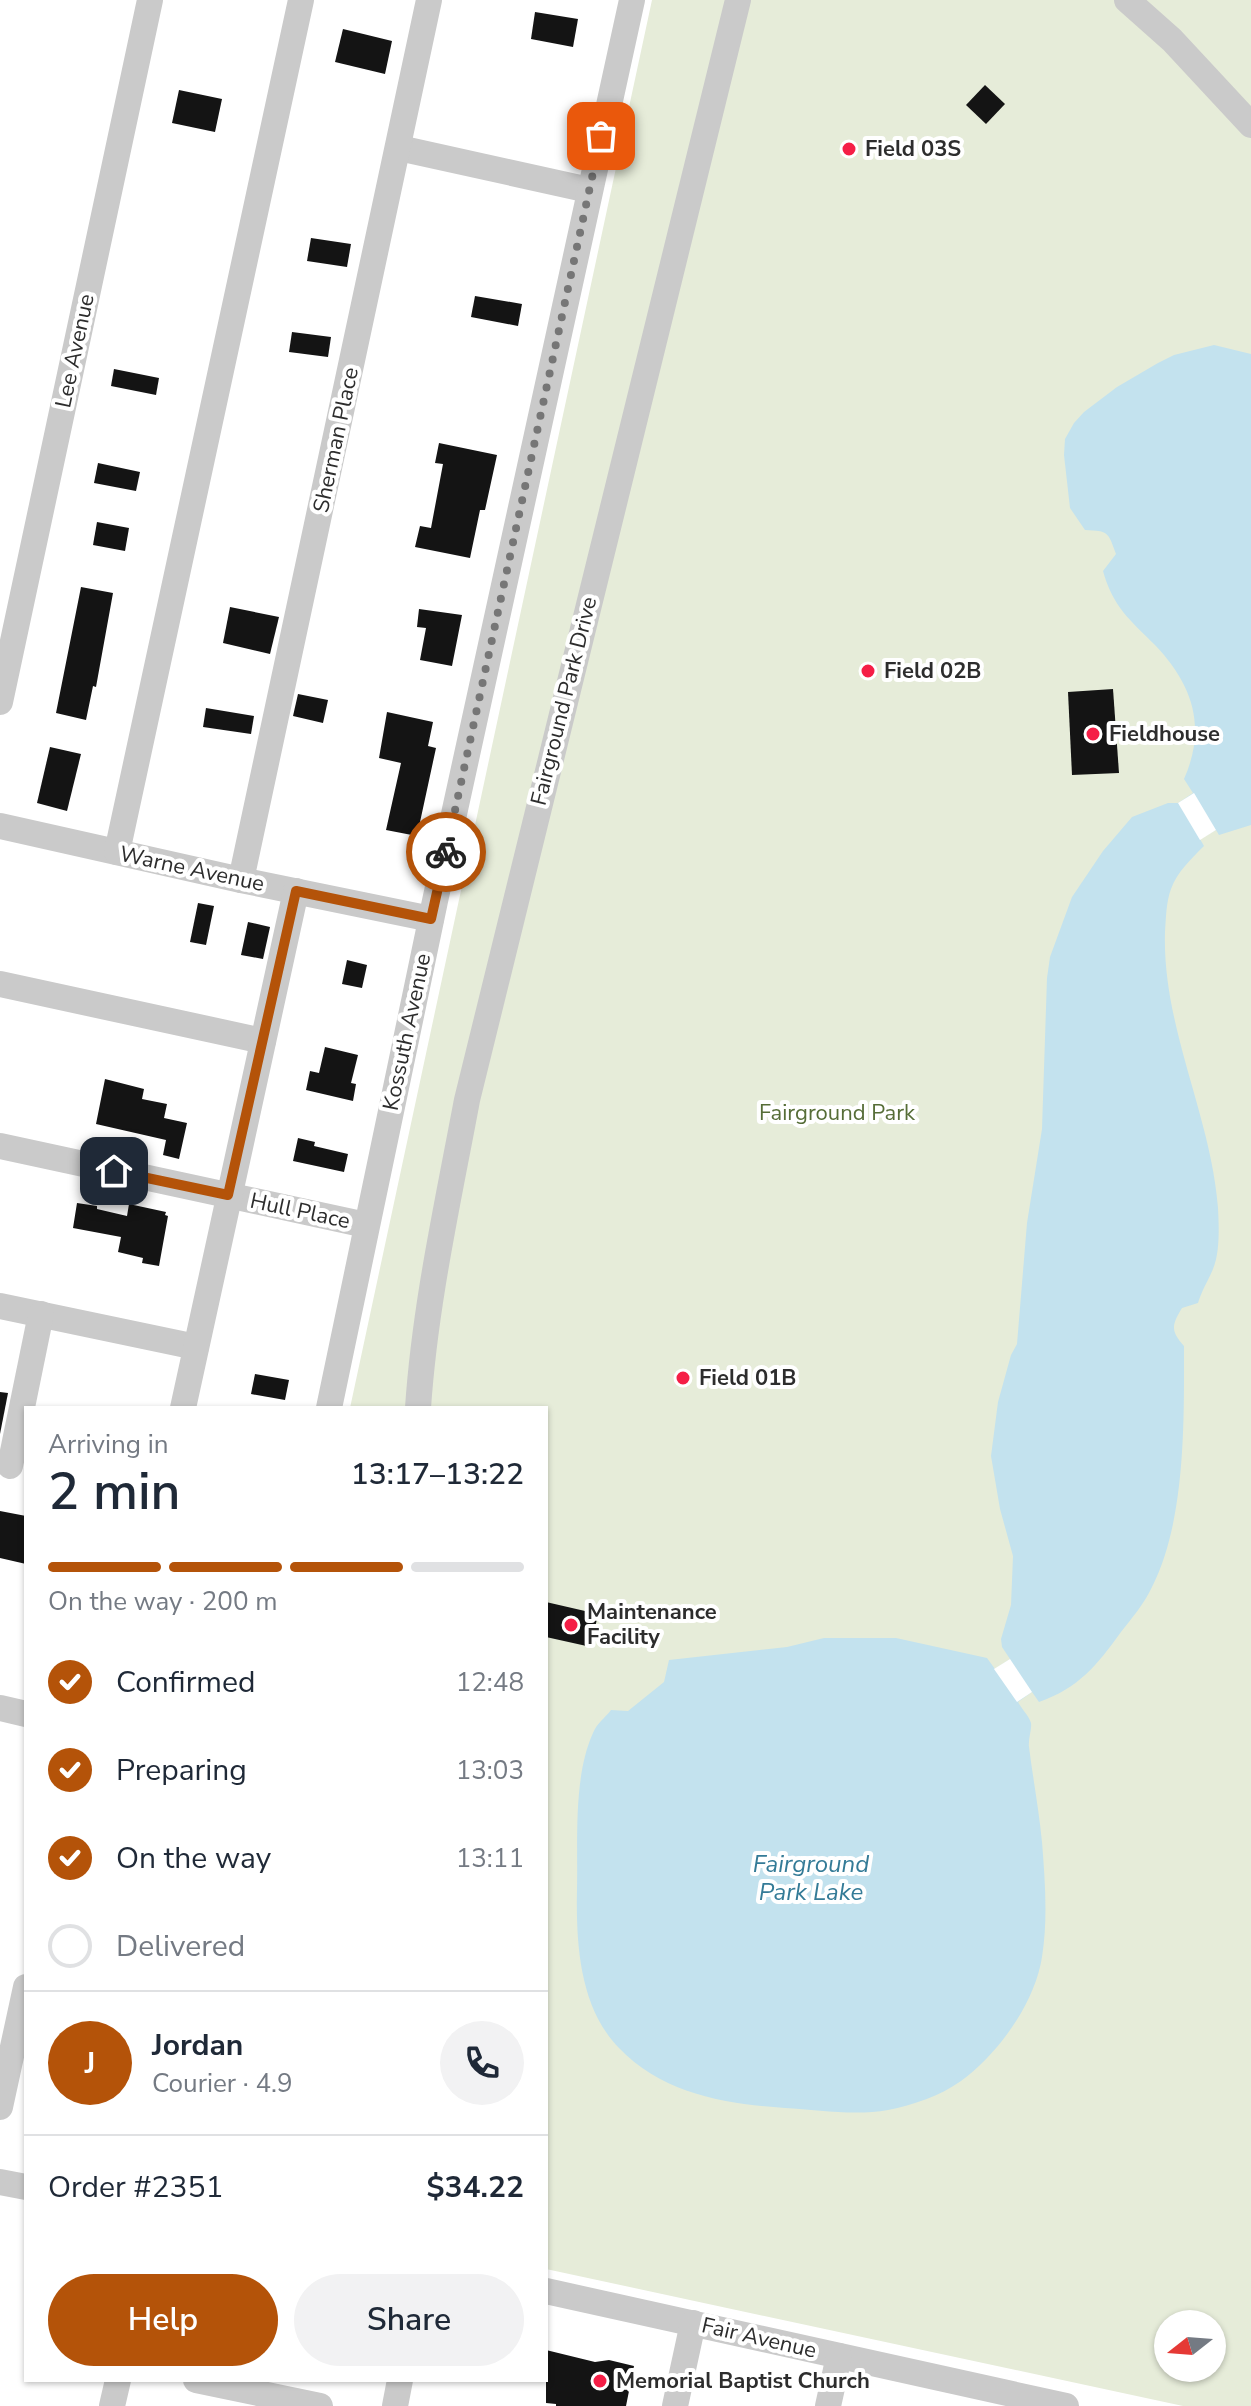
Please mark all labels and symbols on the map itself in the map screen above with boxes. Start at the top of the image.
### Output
pin [567,102,635,170]
place label: Field 03S [865,134,961,164]
marker: Field 03S [840,140,858,158]
street label: Lee Avenue [48,291,102,411]
street label: Sherman Place [306,364,366,516]
street label: Fairground Park Drive [524,594,604,808]
place label: Field 02B [884,656,981,686]
marker: Field 02B [859,662,877,680]
place label: Fieldhouse [1109,719,1220,749]
marker: Fieldhouse [1084,725,1102,743]
courier [406,812,486,892]
street label: Warne Avenue [117,839,267,899]
street label: Kossuth Avenue [376,951,438,1113]
park label: Fairground Park [759,1098,916,1128]
pin [80,1137,148,1205]
street label: Hull Place [247,1186,353,1236]
place label: Field 01B [699,1363,796,1393]
marker: Field 01B [674,1369,692,1387]
place label: Maintenance Facility [587,1597,717,1652]
marker: Maintenance Facility [562,1616,580,1634]
water label: Fairground Park Lake [753,1848,869,1908]
street label: Fair Avenue [699,2310,819,2366]
north arrow [1154,2310,1226,2382]
place label: Memorial Baptist Church [616,2366,870,2396]
marker: Memorial Baptist Church [591,2372,609,2390]

